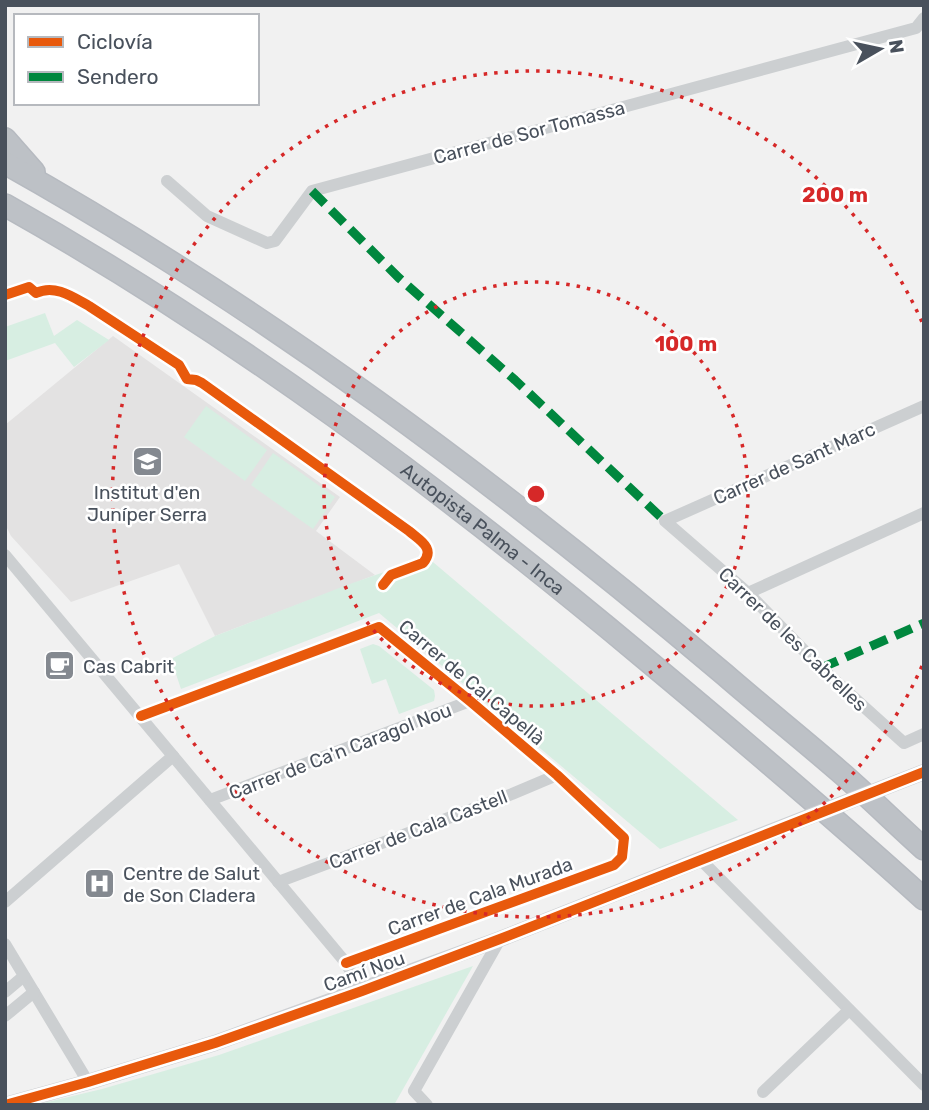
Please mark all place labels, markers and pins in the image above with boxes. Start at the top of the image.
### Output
school or university icon: Institut d'en Juníper Serra [130,444,164,478]
place label: Institut d'en Juníper Serra [87,481,207,526]
centre of rings [524,482,548,506]
cafe icon: Cas Cabrit [43,649,77,683]
place label: Cas Cabrit [83,655,175,678]
place label: Centre de Salut de Son Cladera [123,862,260,907]
hospital icon: Centre de Salut de Son Cladera [83,867,117,901]

